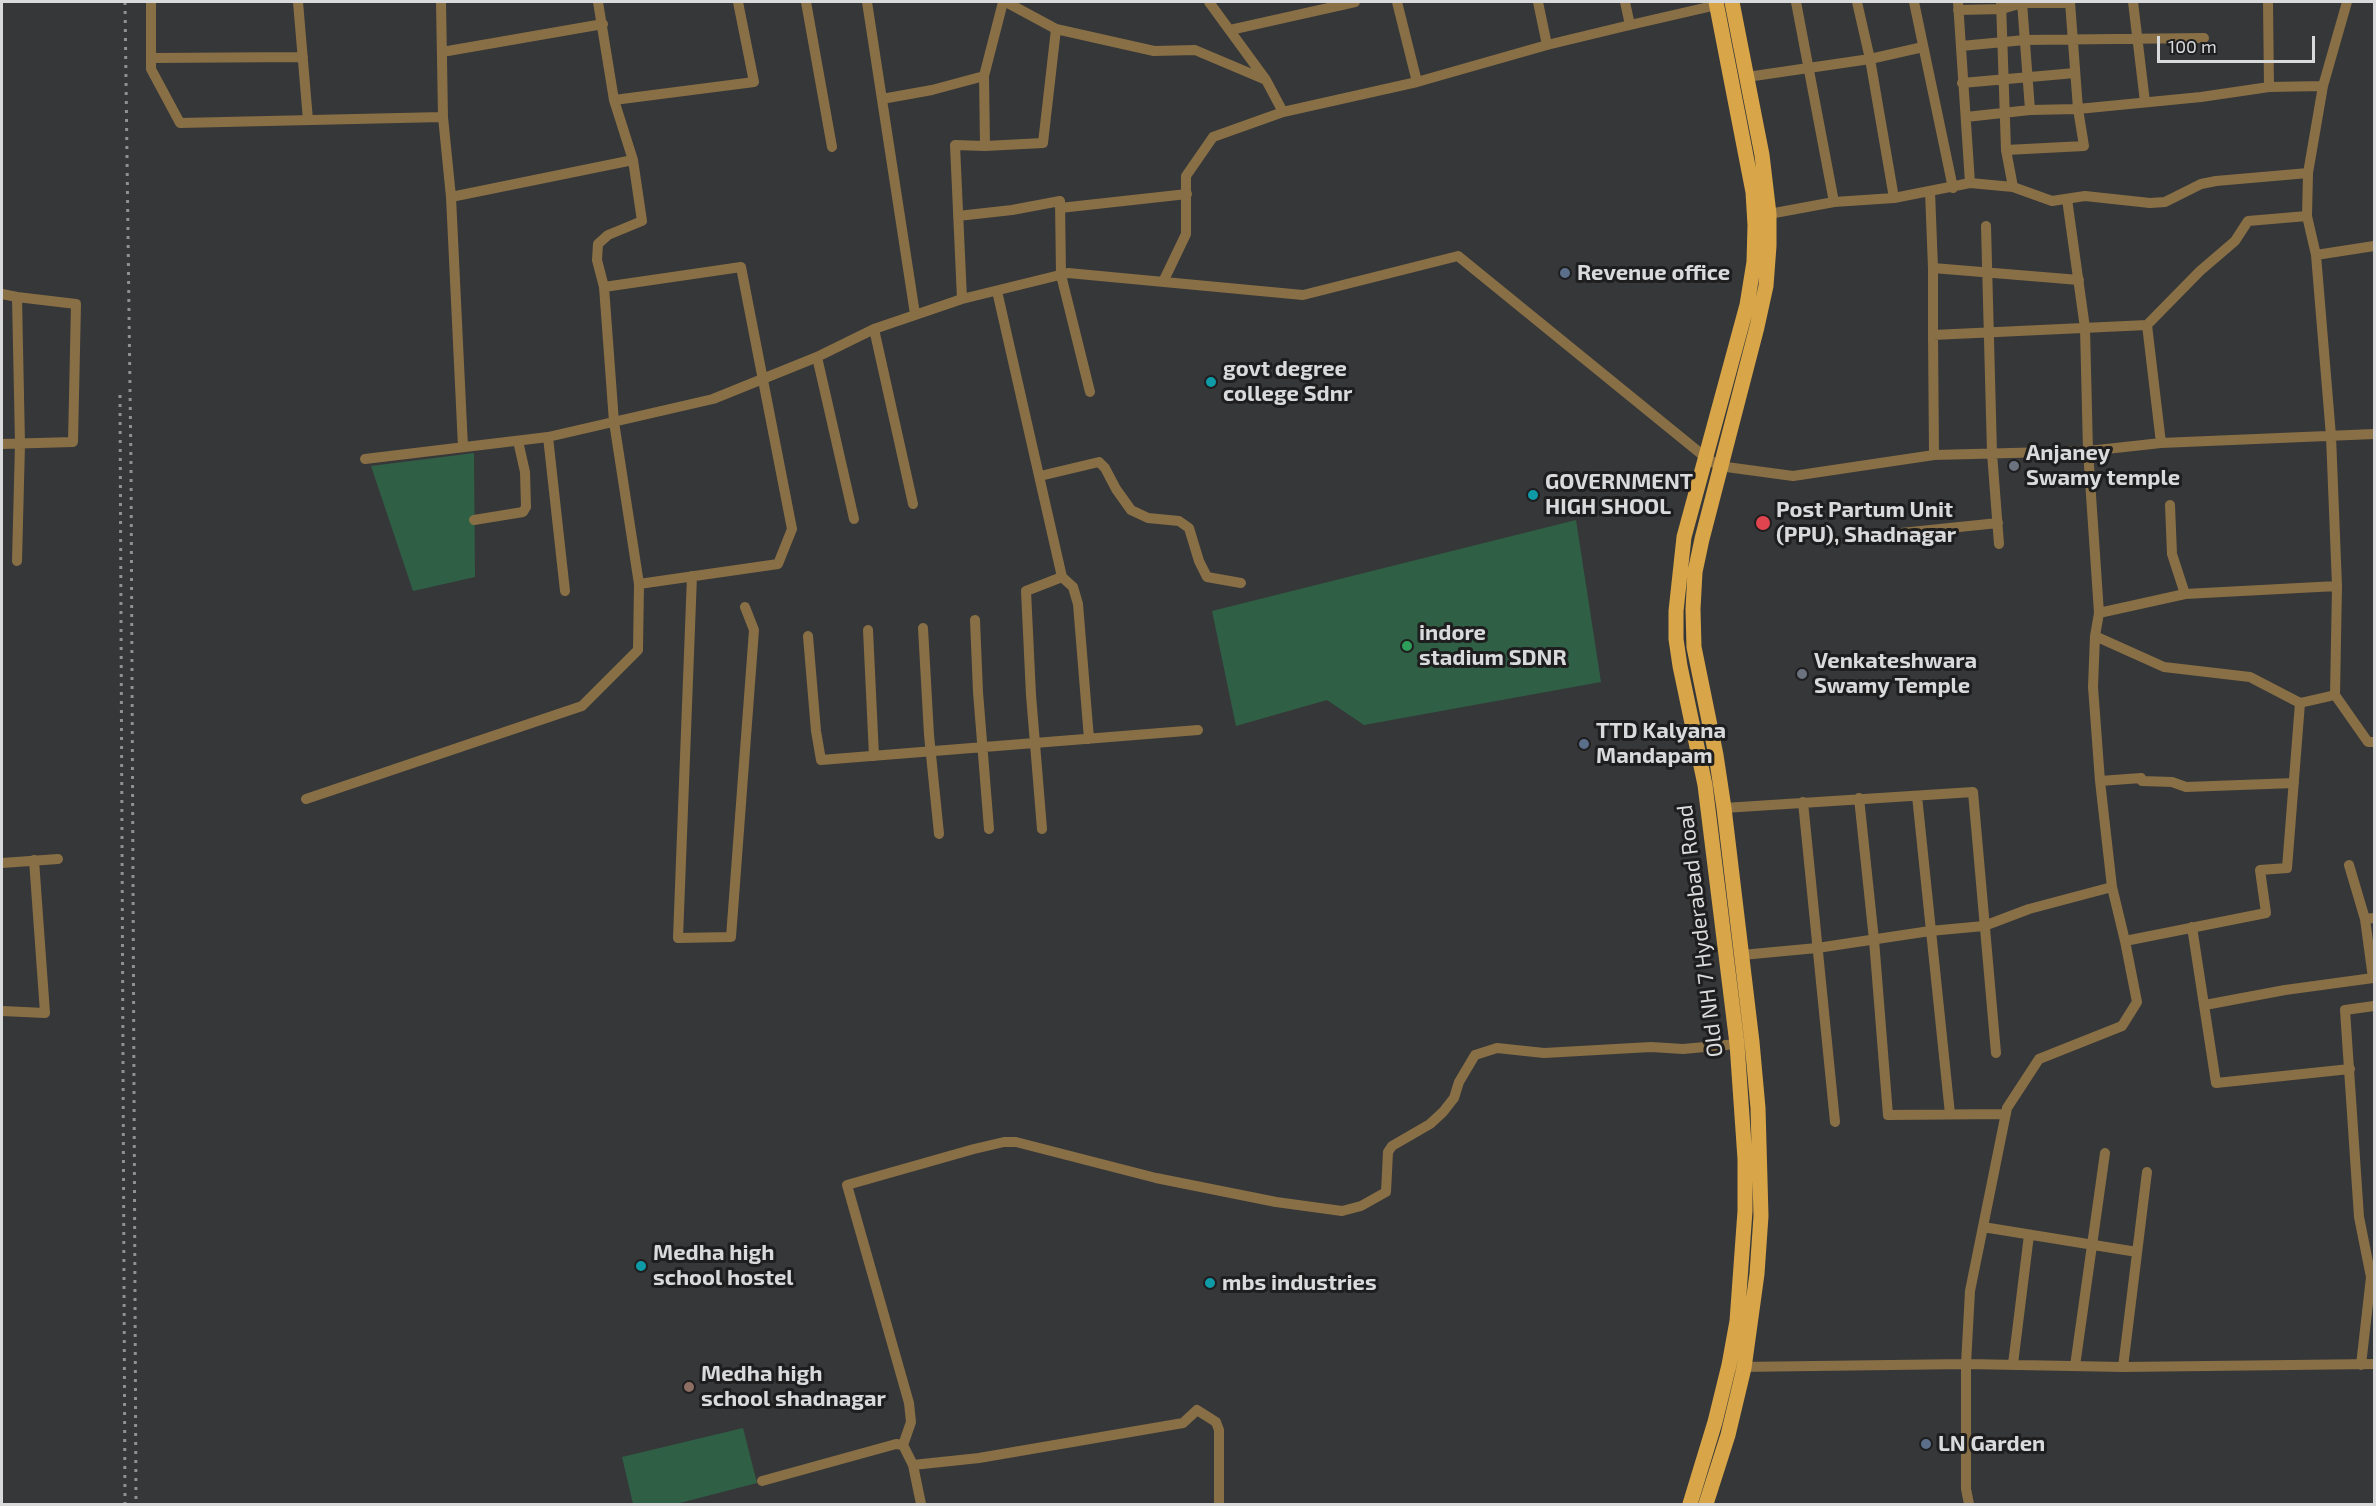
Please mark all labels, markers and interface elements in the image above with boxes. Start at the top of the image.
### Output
scale bar [2160,24,2318,62]
text: 100 m [2168,35,2217,57]
place label: Revenue office [1577,260,1730,286]
marker: Revenue office [1558,266,1572,280]
place label: govt degree college Sdnr [1223,356,1352,408]
marker: govt degree college Sdnr [1204,375,1218,389]
place label: Anjaney Swamy temple [2026,440,2180,492]
marker: Anjaney Swamy temple [2007,459,2021,473]
place label: GOVERNMENT HIGH SHOOL [1545,469,1693,520]
marker: GOVERNMENT HIGH SHOOL [1526,488,1540,502]
place label: Post Partum Unit (PPU), Shadnagar [1776,497,1956,548]
marker: Post Partum Unit (PPU), Shadnagar [1754,514,1772,532]
place label: indore stadium SDNR [1419,620,1567,672]
marker: indore stadium SDNR [1400,639,1414,653]
place label: Venkateshwara Swamy Temple [1814,648,1977,700]
marker: Venkateshwara Swamy Temple [1795,667,1809,681]
place label: TTD Kalyana Mandapam [1596,718,1726,770]
marker: TTD Kalyana Mandapam [1577,737,1591,751]
street label: Old NH 7 Hyderabad Road [1671,803,1729,1059]
place label: Medha high school hostel [653,1240,794,1292]
marker: Medha high school hostel [634,1259,648,1273]
place label: mbs industries [1222,1270,1377,1296]
marker: mbs industries [1203,1276,1217,1290]
place label: Medha high school shadnagar [701,1361,886,1412]
marker: Medha high school shadnagar [682,1380,696,1394]
place label: LN Garden [1938,1431,2045,1457]
marker: LN Garden [1919,1437,1933,1451]

